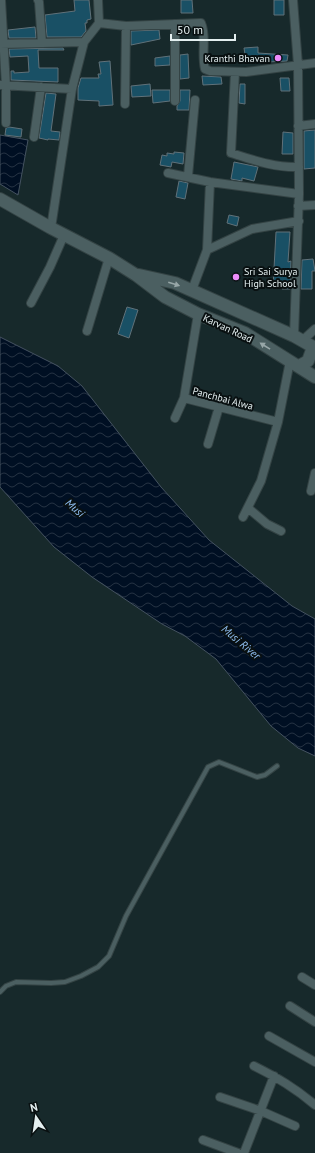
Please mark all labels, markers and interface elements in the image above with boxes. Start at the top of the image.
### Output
scale bar [171,16,235,42]
text: 50 m [177,22,203,37]
place label: Kranthi Bhavan [205,52,270,65]
marker: Kranthi Bhavan [273,53,283,63]
place label: Sri Sai Surya High School [244,265,297,290]
marker: Sri Sai Surya High School [231,272,241,282]
one-way arrow [168,281,180,287]
street label: Karvan Road [201,311,255,346]
one-way arrow [259,343,271,350]
street label: Panchbai Alwa [191,384,255,413]
water label: Musi [62,496,88,521]
water label: Musi River [219,622,264,663]
north arrow [16,1097,56,1137]
text: N [29,1100,39,1115]

